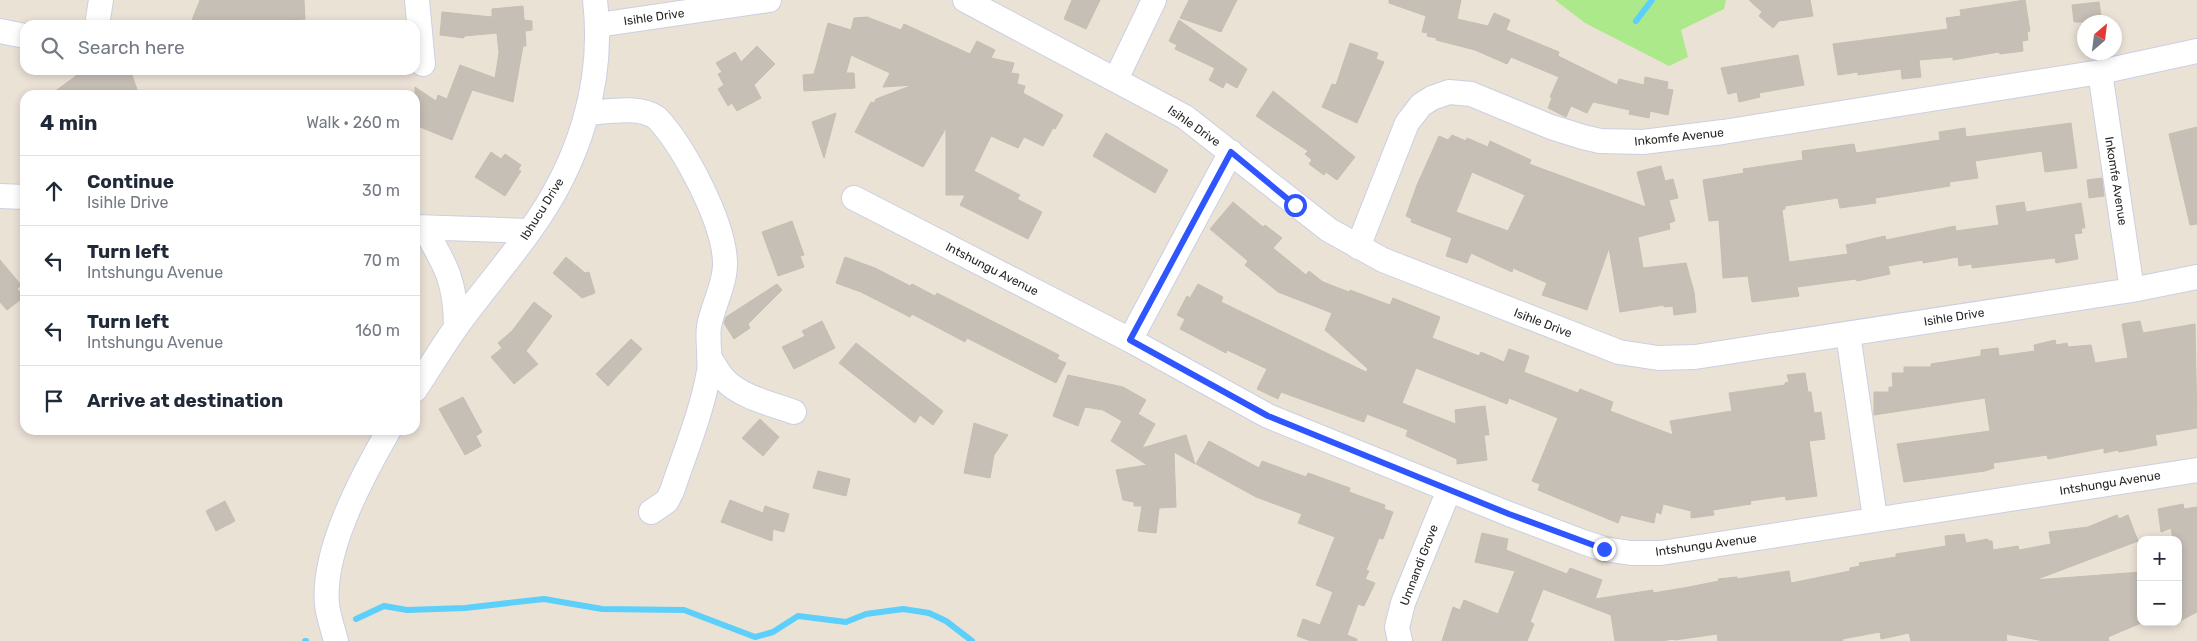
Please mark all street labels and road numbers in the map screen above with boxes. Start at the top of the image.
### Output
street label: Isihle Drive [623,6,685,28]
street label: Isihle Drive [1165,103,1223,149]
street label: Inkomfe Avenue [1634,125,1725,149]
street label: Inkomfe Avenue [2102,136,2130,227]
street label: Ibhucu Drive [517,175,567,243]
street label: Intshungu Avenue [943,240,1041,299]
street label: Isihle Drive [1923,305,1986,329]
street label: Isihle Drive [1512,306,1574,341]
street label: Intshungu Avenue [2058,468,2162,498]
street label: Umnandi Grove [1397,522,1441,607]
street label: Intshungu Avenue [1654,531,1758,559]

